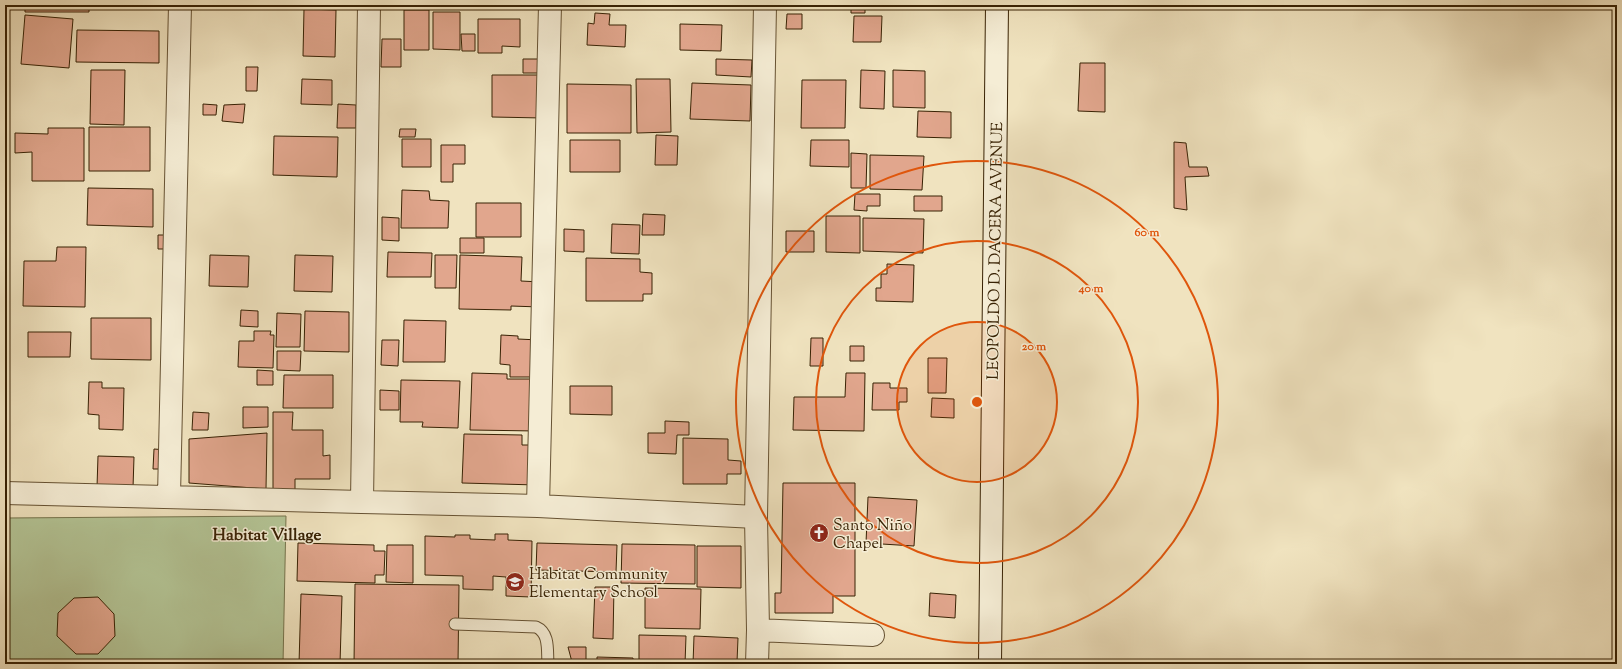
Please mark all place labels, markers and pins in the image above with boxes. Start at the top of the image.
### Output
centre of rings [970,395,984,409]
place label: Santo Niño Chapel [833,515,912,556]
church icon: Santo Niño Chapel [808,522,830,544]
place label: Habitat Community Elementary School [529,564,668,605]
school or university icon: Habitat Community Elementary School [504,571,526,593]

